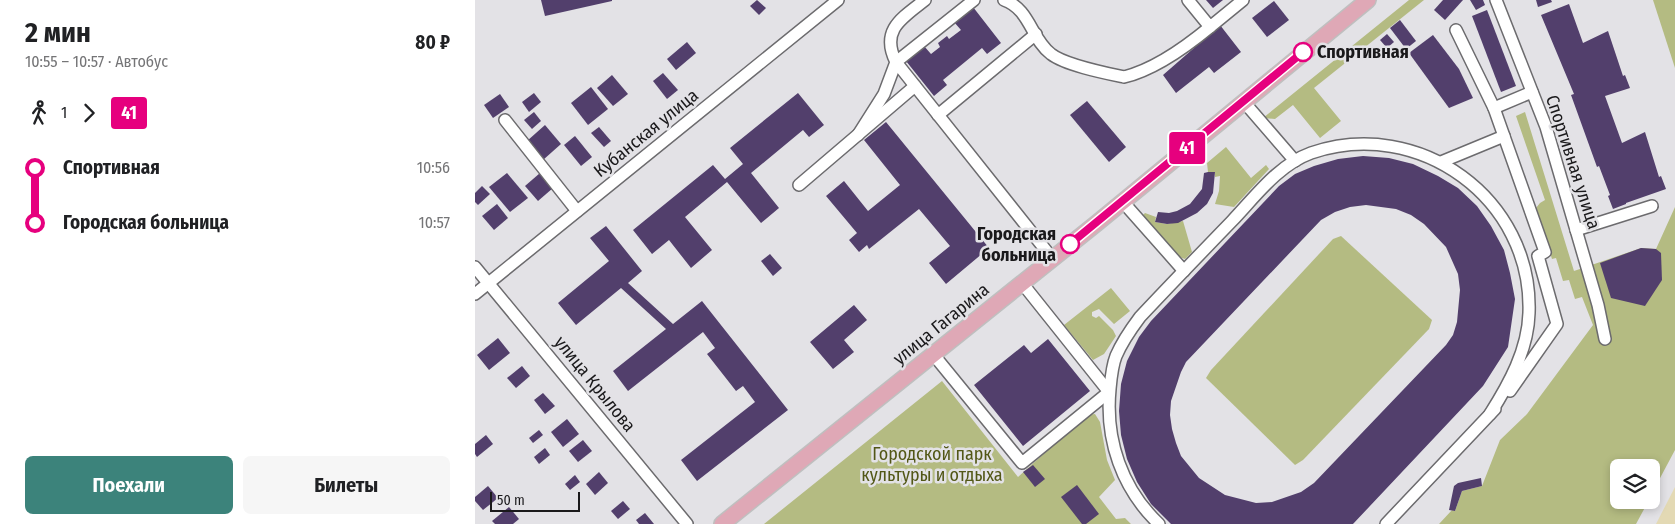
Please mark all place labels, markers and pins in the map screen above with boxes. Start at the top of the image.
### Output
place label: Спортивная [1317,41,1409,63]
marker: Спортивная [1293,42,1313,62]
place label: Городская больница [977,223,1056,266]
marker: Городская больница [1060,234,1080,254]

